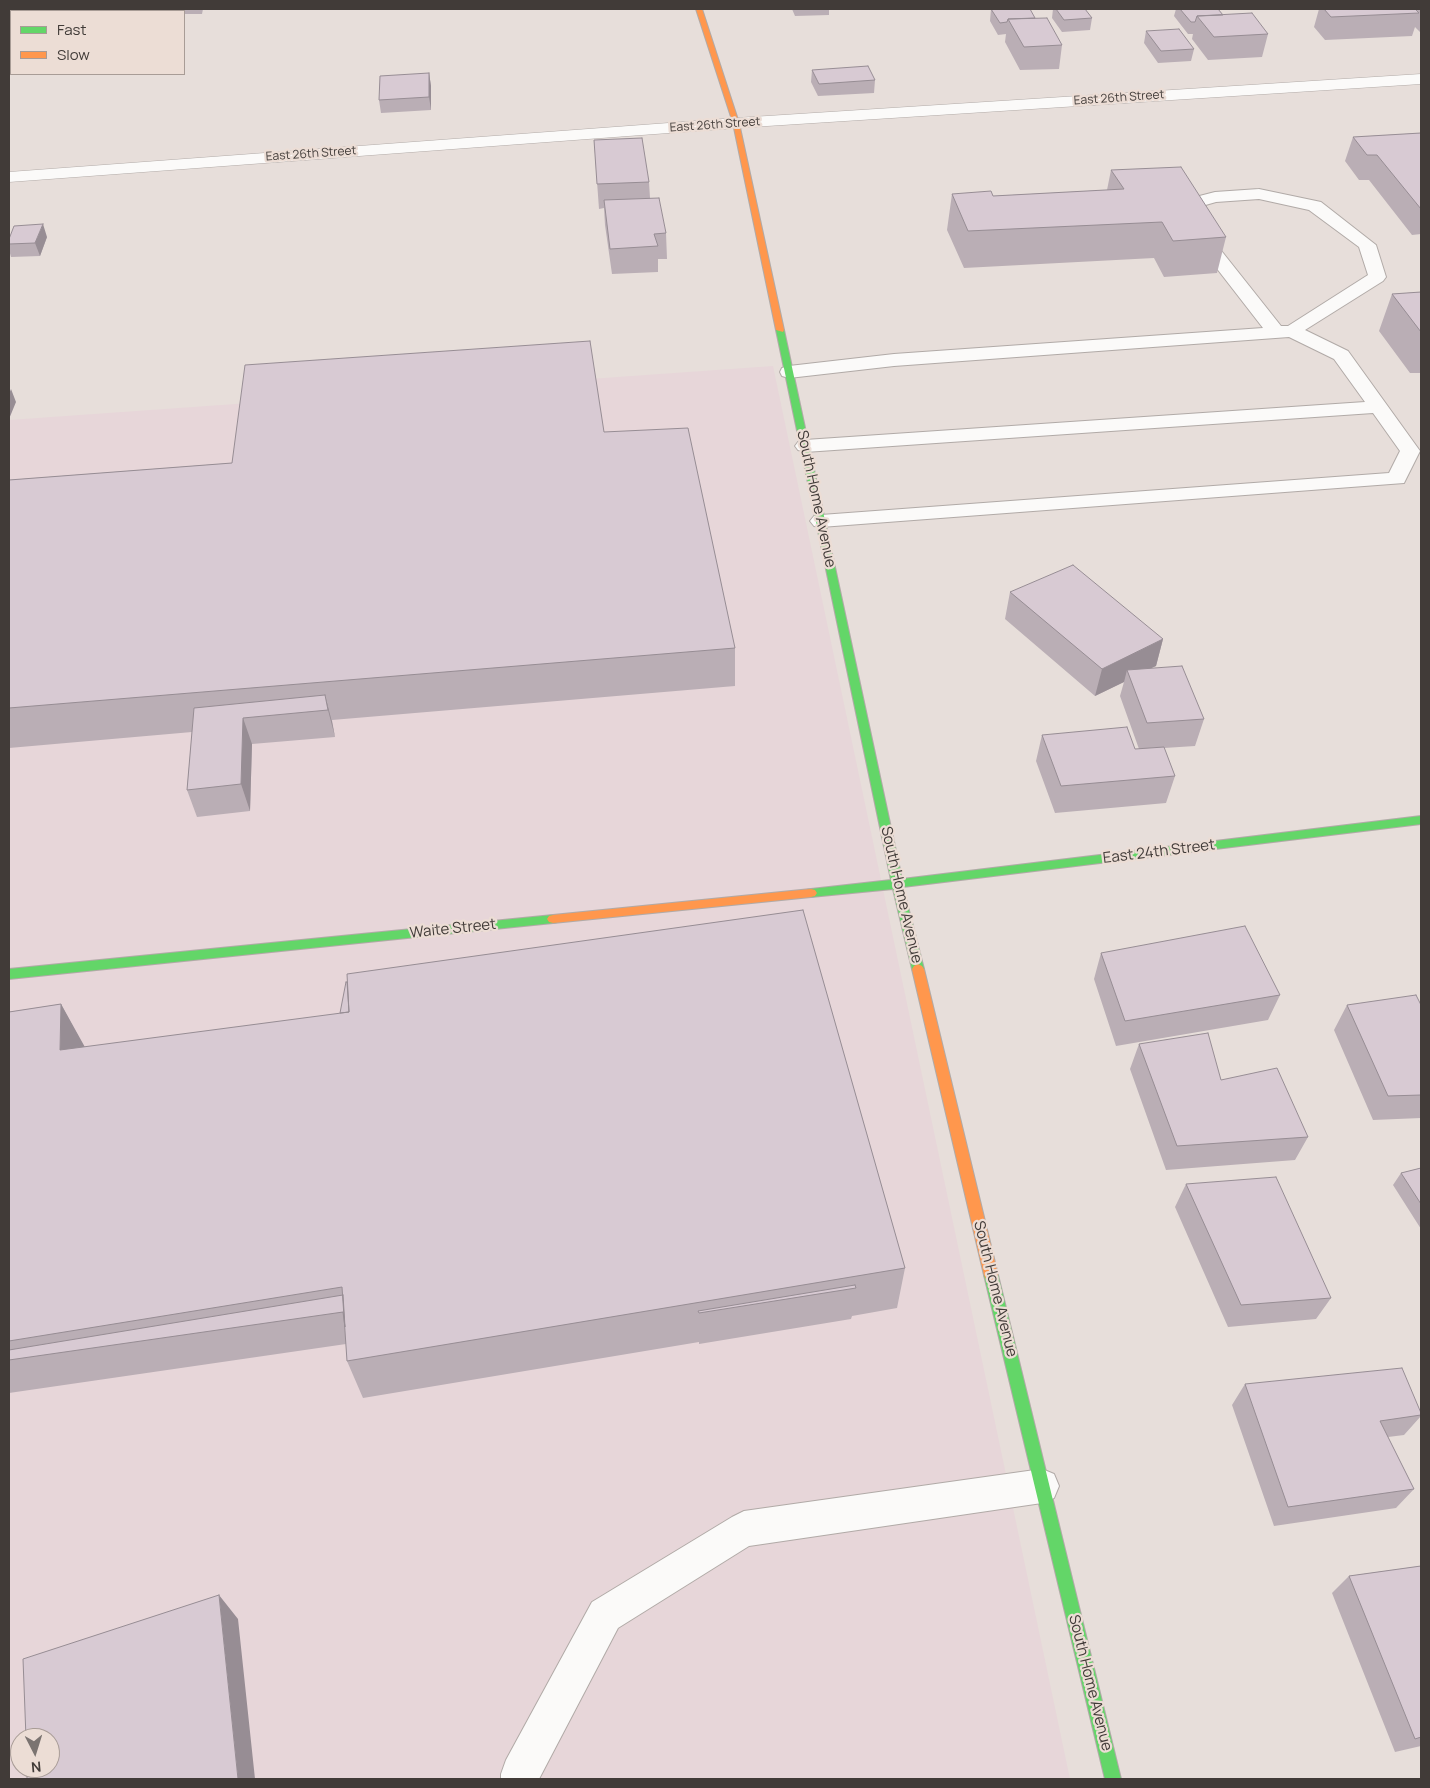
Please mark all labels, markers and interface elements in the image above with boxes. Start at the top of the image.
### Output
legend [10,10,185,75]
text: Fast [57,19,86,40]
text: Slow [57,44,90,65]
street label: East 26th Street [1073,88,1165,108]
street label: East 26th Street [669,115,761,135]
street label: East 26th Street [265,144,357,164]
street label: South Home Avenue [793,429,839,569]
street label: South Home Avenue [876,825,926,965]
street label: East 24th Street [1102,836,1216,868]
street label: Waite Street [409,916,497,942]
street label: South Home Avenue [969,1219,1021,1359]
street label: South Home Avenue [1064,1613,1116,1753]
north arrow [10,1728,60,1778]
text: N [30,1758,42,1777]

